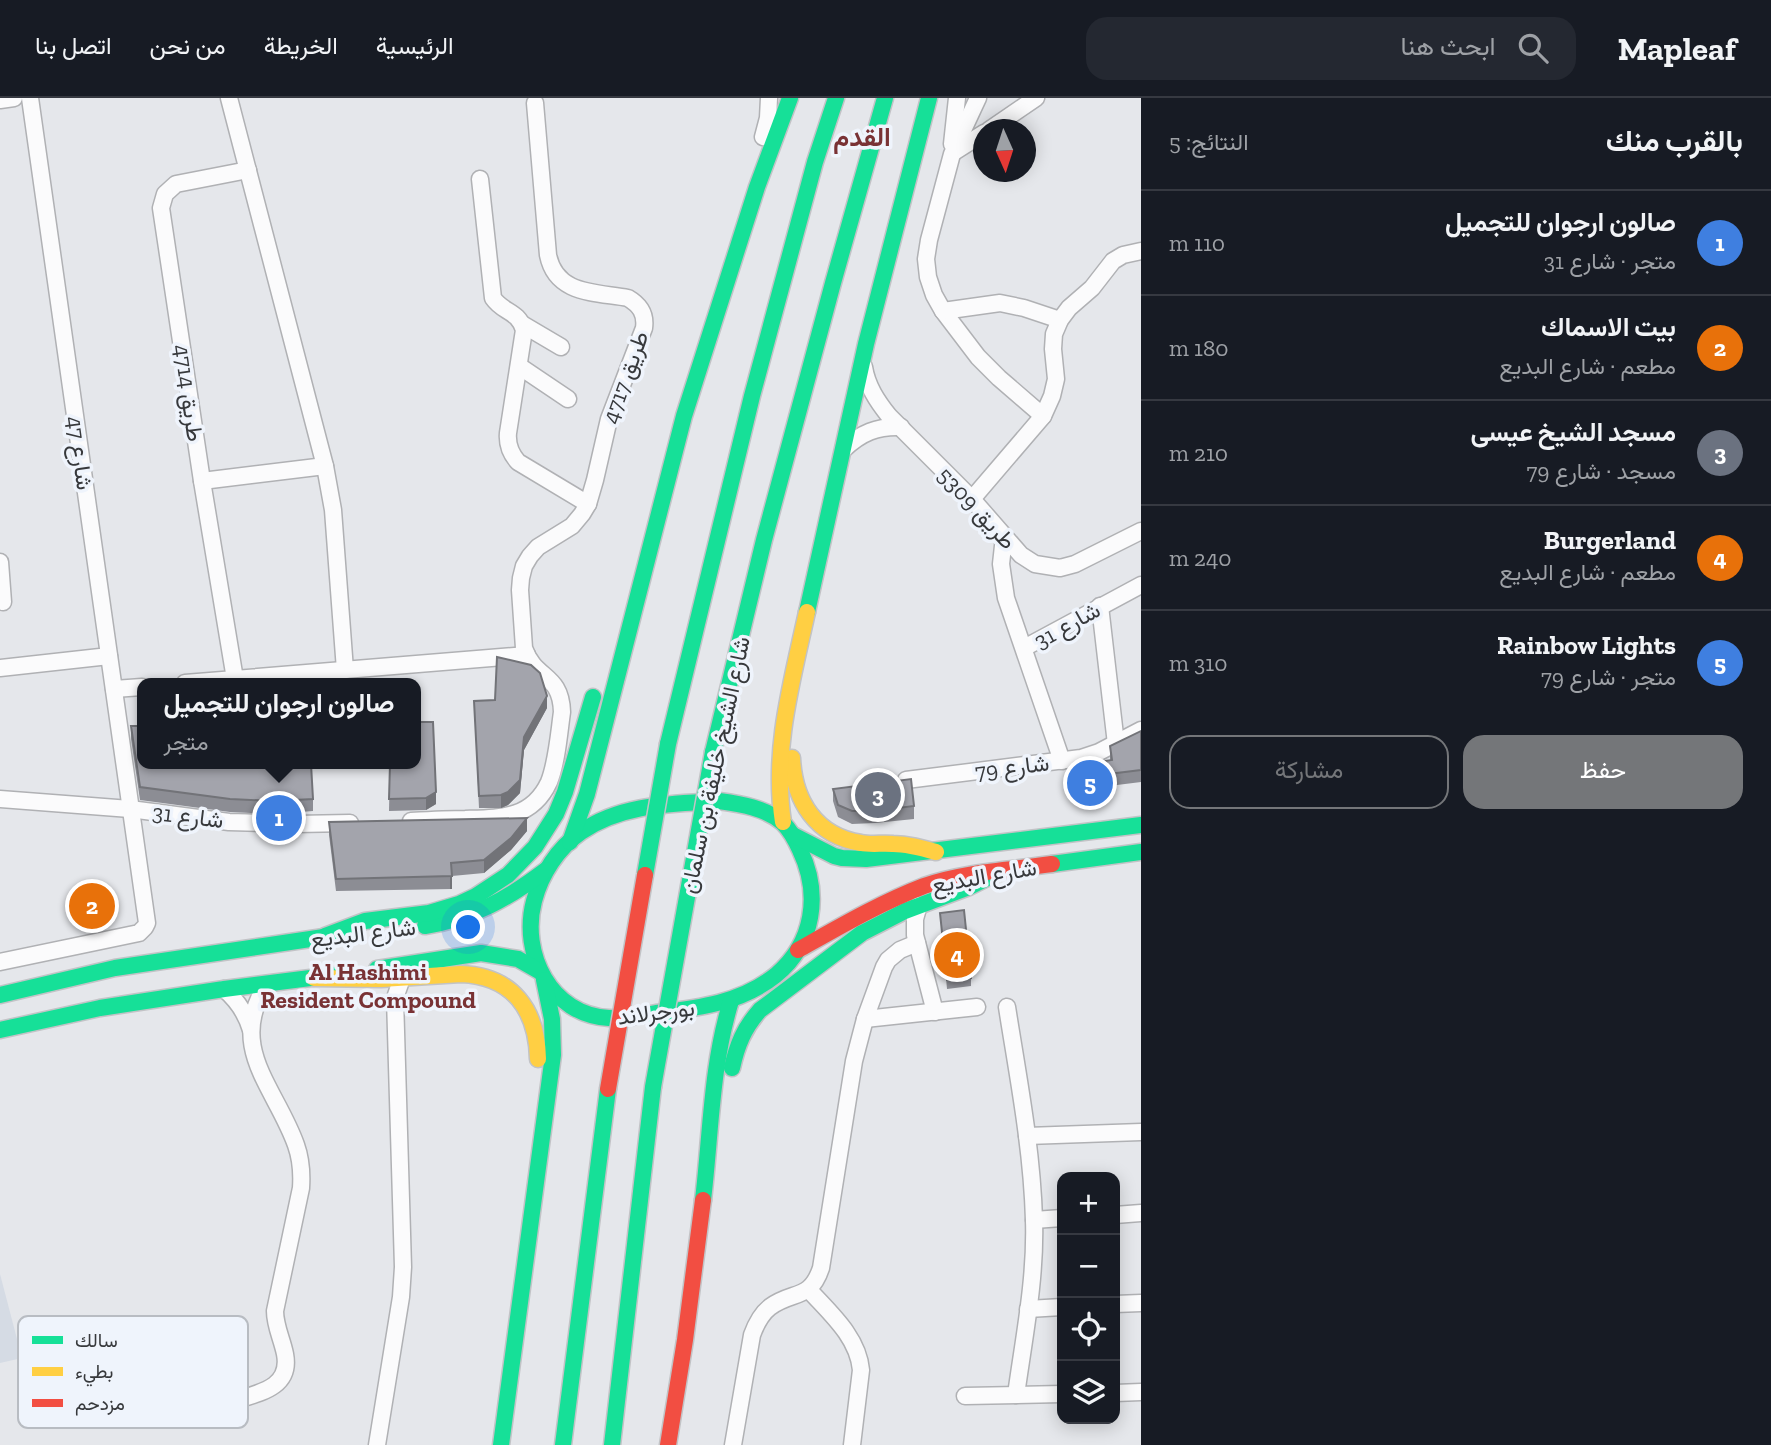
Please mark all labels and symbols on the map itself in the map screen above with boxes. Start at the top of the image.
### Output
north arrow [973,119,1036,182]
district label: القدم [833,121,891,154]
street label: طريق 4717 [595,327,656,427]
street label: طريق 4714 [167,342,210,444]
street label: شارع 47 [59,414,99,492]
street label: طريق 5309 [931,461,1022,556]
street label: شارع 31 [1029,595,1106,656]
street label: شارع الشيخ خليفة بن سلمان [674,634,758,896]
street label: شارع 79 [973,749,1051,787]
pin: 5 [1067,757,1113,809]
pin: 3 [855,769,901,821]
pin: 1 [256,792,302,844]
street label: شارع 31 [151,798,225,836]
street label: شارع البديع [929,853,1039,901]
pin: 2 [69,880,115,932]
your location [451,910,485,944]
street label: شارع البديع [309,913,417,955]
pin: 4 [934,929,980,981]
district label: Al Hashimi Resident Compound [260,957,476,1014]
street label: بورجرلاند [616,993,696,1032]
legend [18,1316,248,1428]
text: سالك [75,1329,118,1352]
text: بطيء [75,1360,113,1387]
text: مزدحم [75,1392,125,1416]

